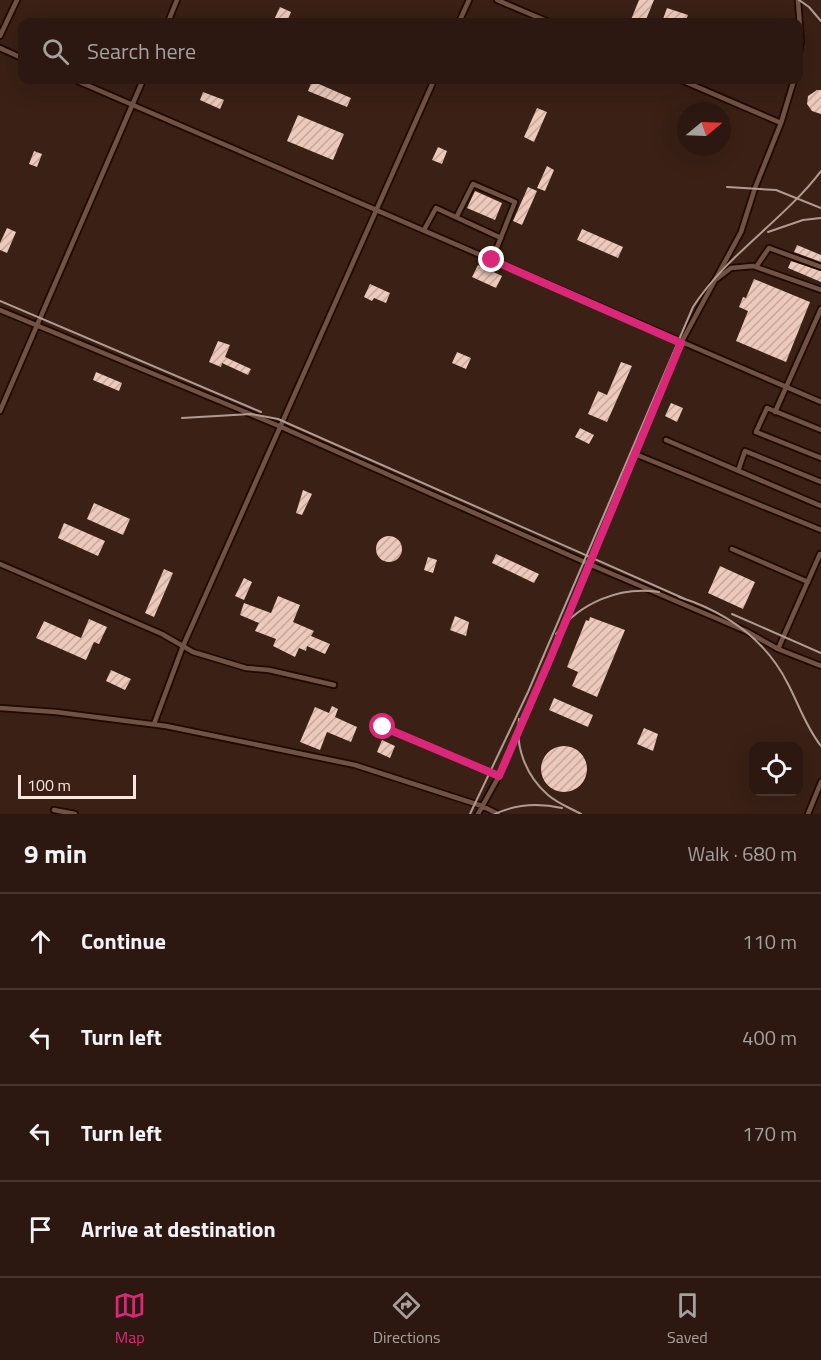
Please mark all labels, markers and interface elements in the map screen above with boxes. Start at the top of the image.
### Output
search box [18,18,803,84]
text: Search here [87,34,196,68]
icon: search [39,35,72,68]
north arrow [677,102,731,156]
route end [478,246,504,272]
route start [369,713,395,739]
map controls [749,742,803,796]
button: locate [749,742,803,796]
scale bar [18,772,136,800]
text: 100 m [27,773,71,797]
text: 9 min [24,834,87,873]
text: Walk · 680 m [688,838,797,869]
text: Continue [81,924,166,958]
icon: ahead [24,925,57,958]
text: 110 m [742,926,797,957]
text: Turn left [81,1020,162,1054]
icon: left [24,1021,57,1054]
text: 400 m [742,1022,797,1053]
text: Turn left [81,1116,162,1150]
icon: left [24,1117,57,1150]
text: 170 m [742,1118,797,1149]
text: Arrive at destination [81,1212,276,1246]
icon: arrive [24,1213,57,1246]
tab: Map [113,1289,146,1349]
tab: Directions [373,1289,441,1349]
tab: Saved [667,1289,708,1349]

